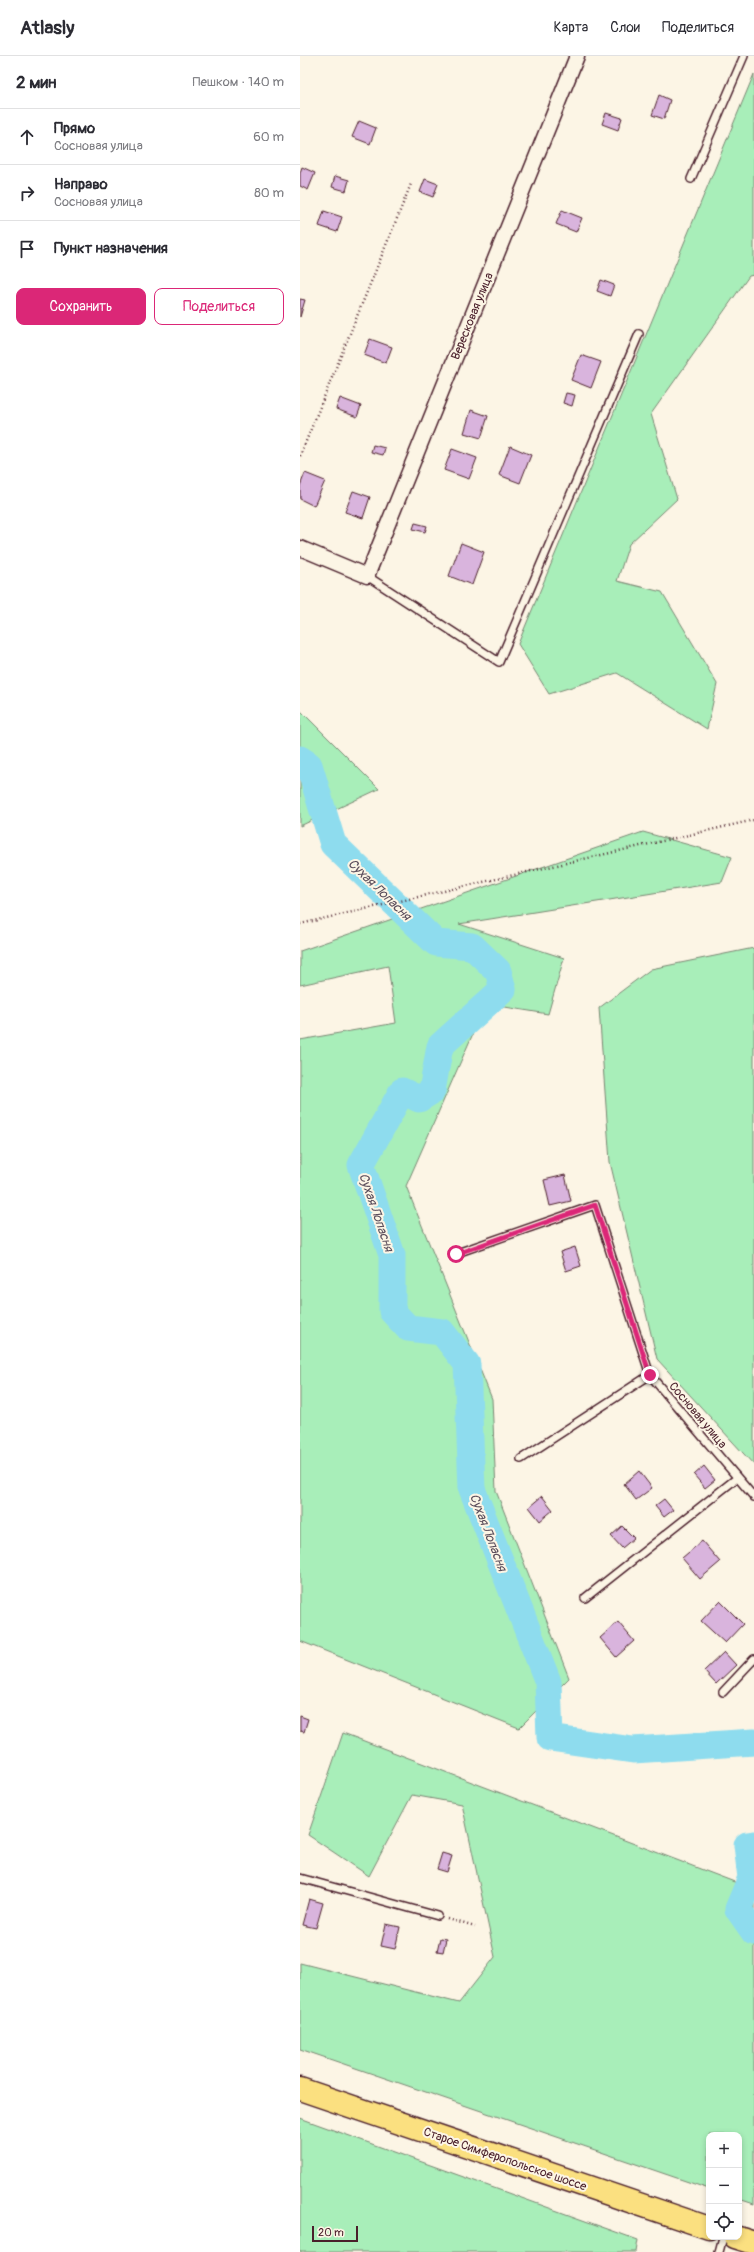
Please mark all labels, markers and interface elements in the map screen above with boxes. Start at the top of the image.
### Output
text: Atlasly [20,16,74,40]
text: Карта [554,19,588,36]
text: Слои [610,19,640,36]
text: Поделиться [662,19,734,36]
text: 2 мин [16,72,56,93]
text: Пешком · 140 m [193,74,284,90]
text: Прямо [54,119,95,138]
icon: ahead [16,126,38,148]
text: 60 m [253,129,284,145]
text: Сосновая улица [54,138,143,154]
text: Направо [54,175,108,194]
icon: right [16,182,38,204]
text: 80 m [254,185,284,201]
text: Сосновая улица [54,194,143,210]
icon: arrive [16,238,38,260]
text: Пункт назначения [54,239,168,258]
street label: Вересковая улица [448,270,497,362]
button: Сохранить [16,288,146,325]
button: Поделиться [154,288,284,325]
water label: Сухая Лопасня [344,856,416,925]
water label: Сухая Лопасня [355,1171,398,1255]
route start [447,1245,465,1263]
route end [641,1366,659,1384]
street label: Сосновая улица [666,1379,730,1452]
water label: Сухая Лопасня [466,1491,511,1575]
street label: Старое Симферопольское шоссе [421,2124,588,2195]
map controls [706,2132,742,2240]
button: + [706,2132,742,2168]
button: − [706,2168,742,2204]
button: locate [706,2204,742,2240]
scale bar [312,2224,358,2243]
text: 20 m [318,2226,344,2239]

